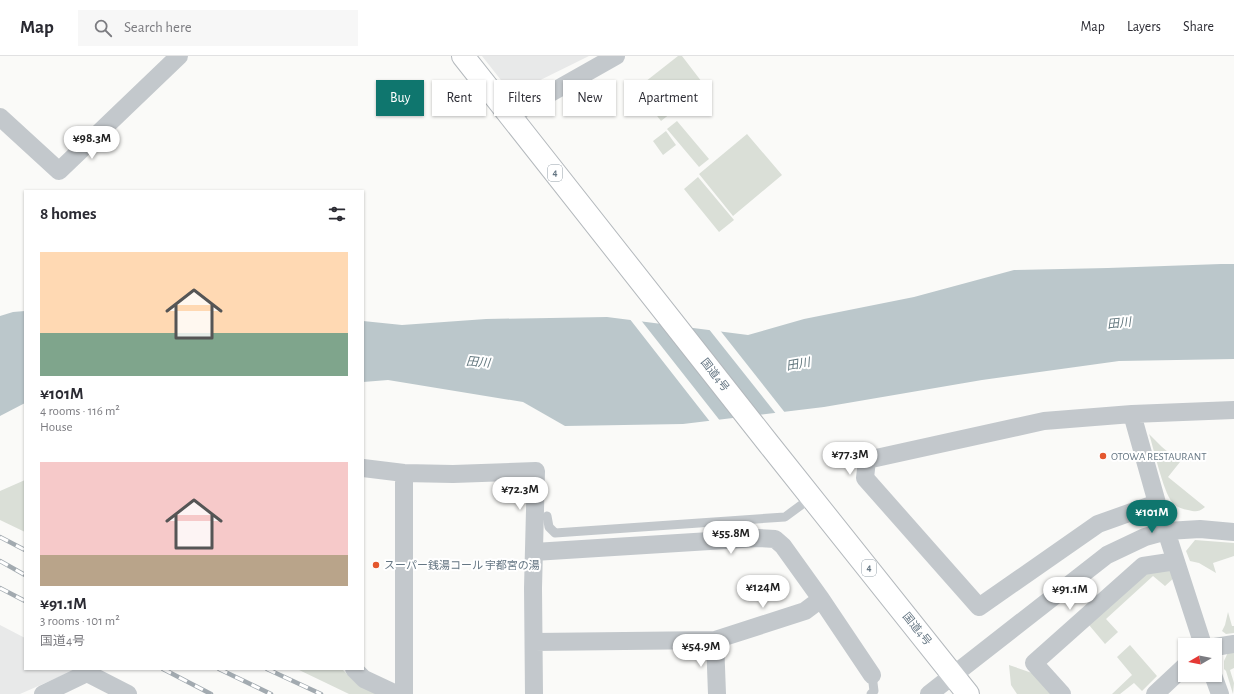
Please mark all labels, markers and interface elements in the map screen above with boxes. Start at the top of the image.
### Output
search box [78,10,358,46]
icon: search [92,17,114,39]
text: Map [20,18,54,37]
text: Search here [124,20,192,35]
text: Map [1080,20,1105,34]
text: Layers [1127,20,1161,34]
text: Share [1183,20,1214,34]
chip: Buy [376,80,424,116]
chip: Rent [432,80,486,116]
chip: Filters [494,80,555,116]
chip: New [563,80,616,116]
chip: Apartment [624,80,712,116]
pin: ¥98.3M [59,126,125,160]
text: ¥98.3M [73,132,111,145]
road number: 4 [548,165,562,181]
icon: filters [326,203,348,225]
text: 8 homes [40,205,97,222]
icon: home [158,278,230,350]
water label: 田川 [1106,316,1134,330]
water label: 田川 [466,355,492,369]
street label: 国道4号 [699,356,732,393]
water label: 田川 [785,356,813,372]
text: ¥101M [40,385,84,402]
text: 4 rooms · 116 m² [40,405,120,418]
text: House [40,421,72,434]
pin: ¥77.3M [817,442,883,476]
text: ¥77.3M [831,448,869,461]
marker: OTOWA RESTAURANT [1098,451,1108,461]
place label: OTOWA RESTAURANT [1111,451,1207,462]
pin: ¥72.3M [487,477,553,511]
text: ¥72.3M [501,483,539,496]
icon: home [158,488,230,560]
pin: ¥101M [1124,500,1180,534]
text: ¥101M [1135,506,1169,519]
pin: ¥55.8M [698,521,764,555]
text: ¥55.8M [712,527,750,540]
place label: スーパー銭湯コール 宇都宮の湯 [384,559,540,571]
marker: スーパー銭湯コール 宇都宮の湯 [371,560,381,570]
road number: 4 [862,560,876,576]
pin: ¥124M [735,575,791,609]
pin: ¥91.1M [1037,577,1103,611]
text: ¥124M [746,581,780,594]
text: ¥91.1M [1052,583,1088,596]
text: ¥91.1M [40,595,87,612]
street label: 国道4号 [901,610,934,647]
text: 3 rooms · 101 m² [40,615,120,628]
pin: ¥54.9M [668,634,734,668]
text: 国道4号 [40,635,85,648]
north arrow [1178,638,1222,682]
map controls [1178,638,1222,682]
text: ¥54.9M [682,640,720,653]

